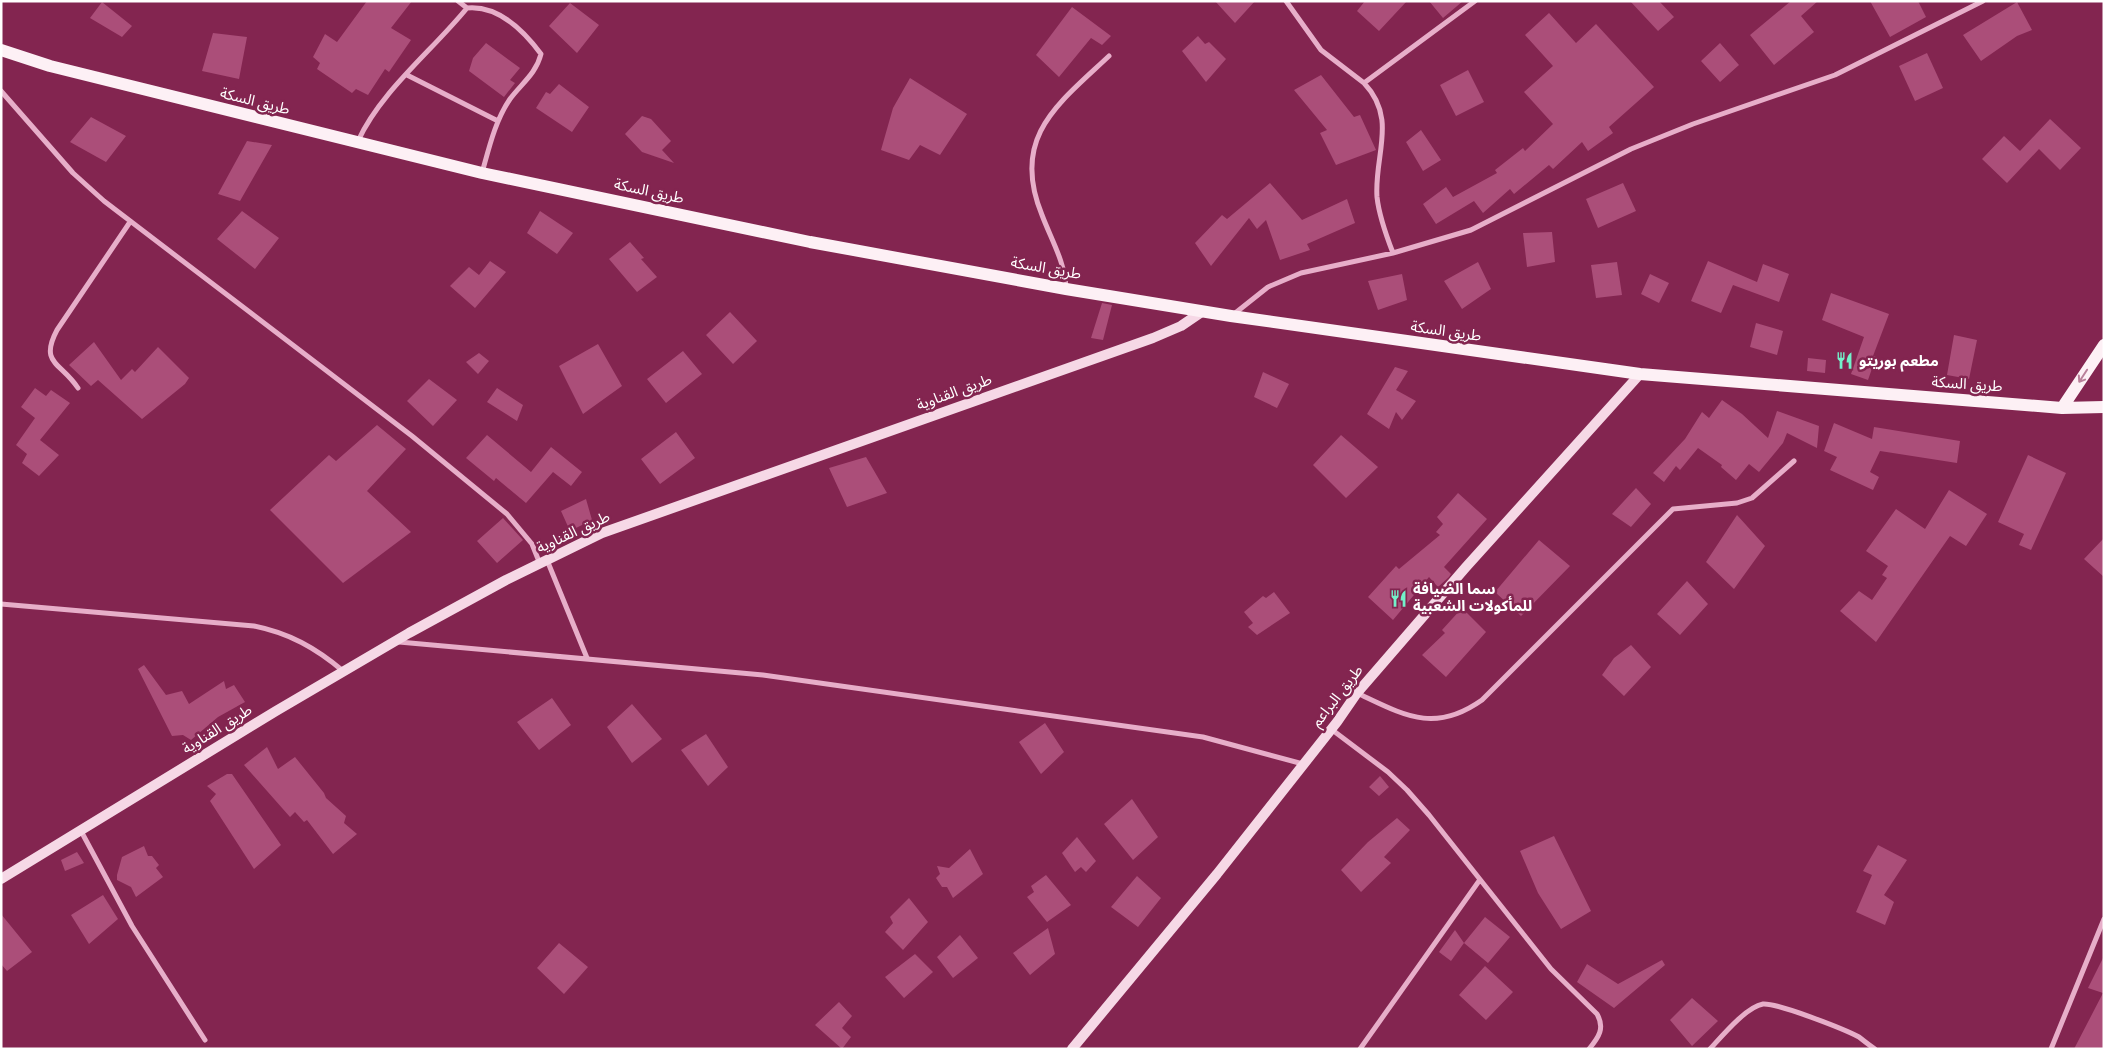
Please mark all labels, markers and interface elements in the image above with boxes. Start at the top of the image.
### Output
street label: طريق السكة [218,84,292,119]
street label: طريق السكة [612,175,686,208]
street label: طريق السكة [1009,253,1083,284]
street label: طريق السكة [1409,317,1482,346]
restaurant icon: مطعم بوريتو [1835,351,1855,371]
place label: مطعم بوريتو [1859,352,1939,372]
one-way arrow [2078,369,2088,383]
street label: طريق القناوية [914,370,994,415]
street label: طريق السكة [1931,373,2003,396]
street label: طريق القناوية [533,507,613,558]
place label: سما الضيافة للمأكولات الشعبية [1413,580,1532,615]
restaurant icon: سما الضيافة للمأكولات الشعبية [1389,588,1409,608]
street label: طريق البراعم [1307,661,1368,732]
street label: طريق القناوية [179,700,256,758]

